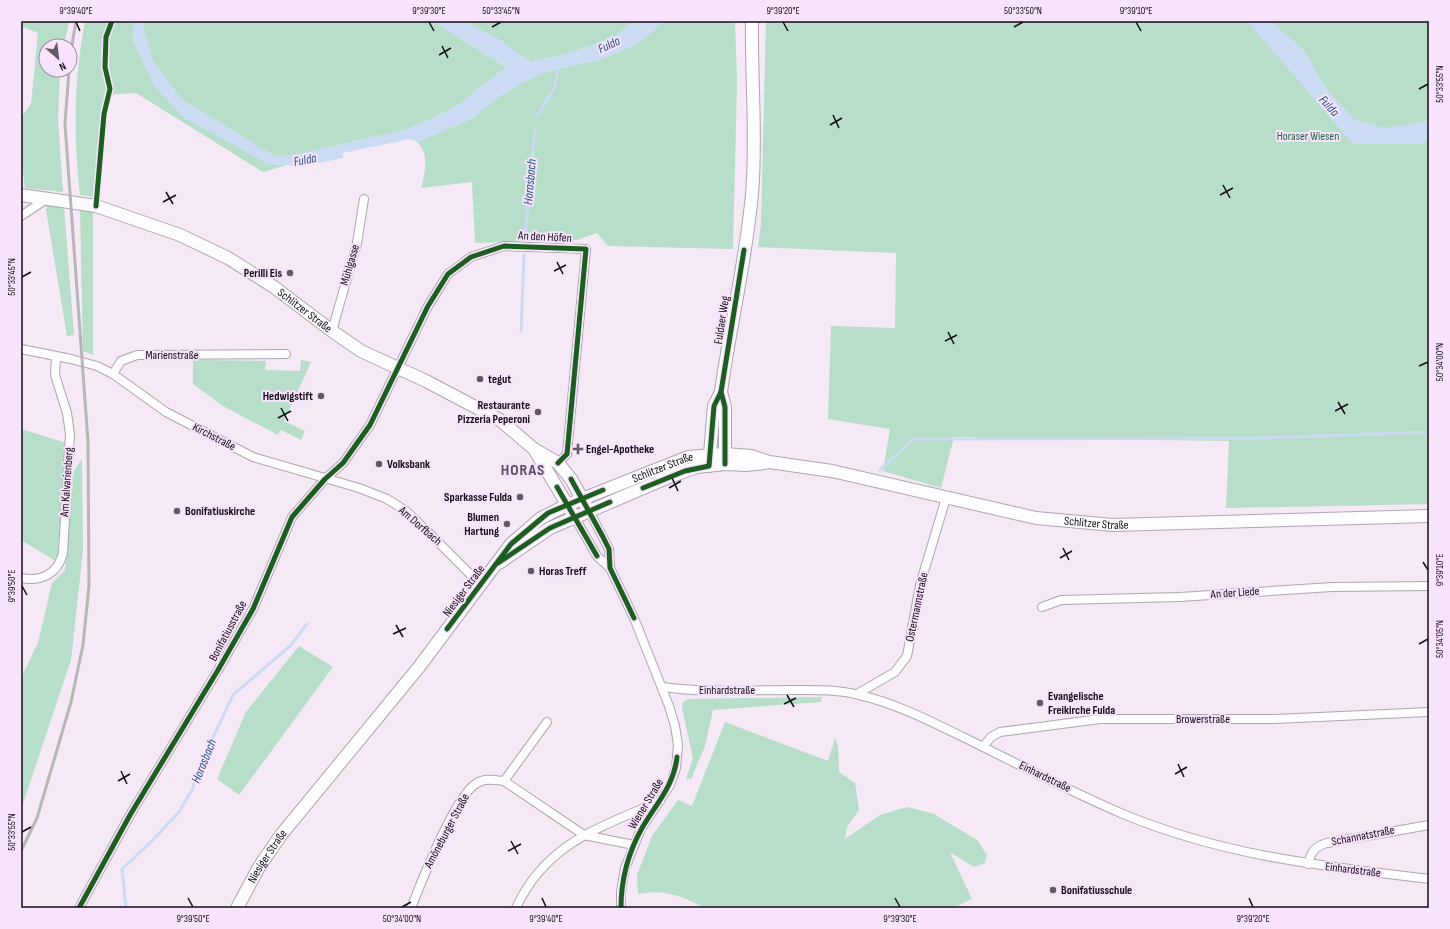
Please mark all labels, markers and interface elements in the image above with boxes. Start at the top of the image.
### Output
text: 9°39'40"E [59,5,93,17]
text: 9°39'30"E [412,5,446,17]
text: 50°33'45"N [482,5,520,17]
text: 9°39'20"E [766,5,800,17]
text: 50°33'50"N [1004,5,1042,17]
text: 9°39'10"E [1120,5,1152,17]
water label: Fulda [595,32,623,57]
north arrow [38,38,78,78]
text: N [57,59,68,74]
text: 50°33'55"N [1434,65,1446,103]
water label: Fulda [1315,92,1343,120]
park label: Horaser Wiesen [1277,129,1339,144]
water label: Fulda [292,150,319,170]
water label: Horasbach [520,158,540,206]
street label: An den Höfen [517,228,572,246]
street label: Mühlgasse [337,243,363,287]
text: 50°33'45"N [6,258,18,296]
place label: Perilli Eis [244,266,282,281]
marker: Perilli Eis [285,268,295,278]
street label: Schlitzer Straße [275,285,335,336]
street label: Fuldaer Weg [711,295,733,345]
text: 50°34'00"N [1434,343,1446,381]
street label: Marienstraße [145,348,199,363]
place label: tegut [488,372,511,387]
marker: tegut [475,374,485,384]
place label: Hedwigstift [263,389,313,404]
marker: Hedwigstift [316,391,326,401]
place label: Restaurante Pizzeria Peperoni [458,398,530,427]
marker: Restaurante Pizzeria Peperoni [533,407,543,417]
street label: Kirchstraße [190,420,238,454]
place label: Engel-Apotheke [586,442,654,457]
marker: Engel-Apotheke [573,444,583,454]
street label: Am Kalvarienberg [57,447,77,518]
street label: Schlitzer Straße [630,449,694,486]
place label: Volksbank [387,457,430,472]
marker: Volksbank [374,459,384,469]
district label: HORAS [501,461,545,480]
place label: Sparkasse Fulda [444,490,512,505]
marker: Sparkasse Fulda [515,492,525,502]
street label: Am Dorfbach [395,502,445,549]
place label: Bonifatiuskirche [185,504,255,519]
marker: Bonifatiuskirche [172,506,182,516]
place label: Blumen Hartung [464,510,499,539]
street label: Schlitzer Straße [1063,513,1129,533]
marker: Blumen Hartung [502,519,512,529]
text: 9°39'10"E [1434,554,1446,586]
street label: Niesiger Straße [440,562,488,620]
place label: Horas Treff [539,564,587,579]
marker: Horas Treff [526,566,536,576]
text: 9°39'50"E [6,569,18,603]
street label: Ostermannstraße [902,571,932,643]
street label: An der Liede [1209,584,1260,602]
street label: Bonifatiusstraße [206,598,250,664]
text: 50°34'05"N [1434,620,1446,658]
street label: Einhardstraße [699,683,755,698]
place label: Evangelische Freikirche Fulda [1048,689,1115,718]
marker: Evangelische Freikirche Fulda [1035,698,1045,708]
street label: Browerstraße [1176,712,1230,727]
water label: Horasbach [188,736,220,785]
street label: Einhardstraße [1017,758,1074,796]
street label: Wiener Straße [625,776,667,832]
street label: Amöneburger Straße [421,791,473,872]
text: 50°33'55"N [6,813,18,851]
street label: Schannatstraße [1330,823,1396,849]
street label: Niesiger Straße [244,826,290,886]
street label: Einhardstraße [1324,859,1382,881]
place label: Bonifatiusschule [1061,883,1132,898]
marker: Bonifatiusschule [1048,885,1058,895]
text: 9°39'50"E [176,913,210,925]
text: 50°34'00"N [383,913,421,925]
text: 9°39'40"E [529,913,563,925]
text: 9°39'30"E [883,913,917,925]
text: 9°39'20"E [1236,913,1270,925]

